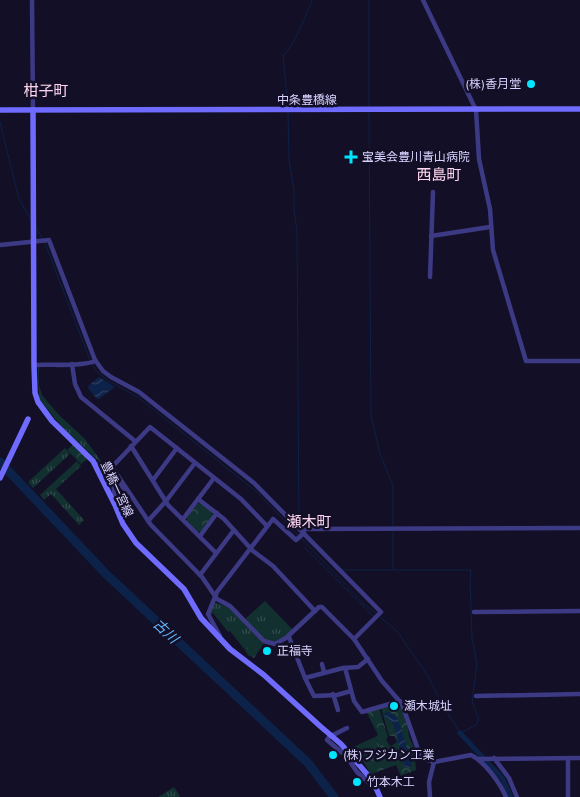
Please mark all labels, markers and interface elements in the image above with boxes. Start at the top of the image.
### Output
place label: (株)香月堂 [465,76,521,91]
marker: (株)香月堂 [525,78,537,90]
district label: 柑子町 [23,81,69,100]
street label: 中条豊橋線 [277,92,337,107]
place label: 宝美会豊川青山病院 [362,149,470,164]
marker: 宝美会豊川青山病院 [344,150,358,164]
district label: 西島町 [416,165,462,184]
street label: 豊橋一宮線 [98,458,137,519]
district label: 瀬木町 [286,512,332,531]
water label: 古川 [150,615,184,648]
place label: 正福寺 [277,643,313,658]
marker: 正福寺 [261,645,273,657]
place label: 瀬木城址 [404,698,452,713]
marker: 瀬木城址 [388,700,400,712]
place label: (株)フジカン工業 [343,747,435,762]
marker: (株)フジカン工業 [327,749,339,761]
place label: 竹本木工 [367,774,415,789]
marker: 竹本木工 [351,776,363,788]

